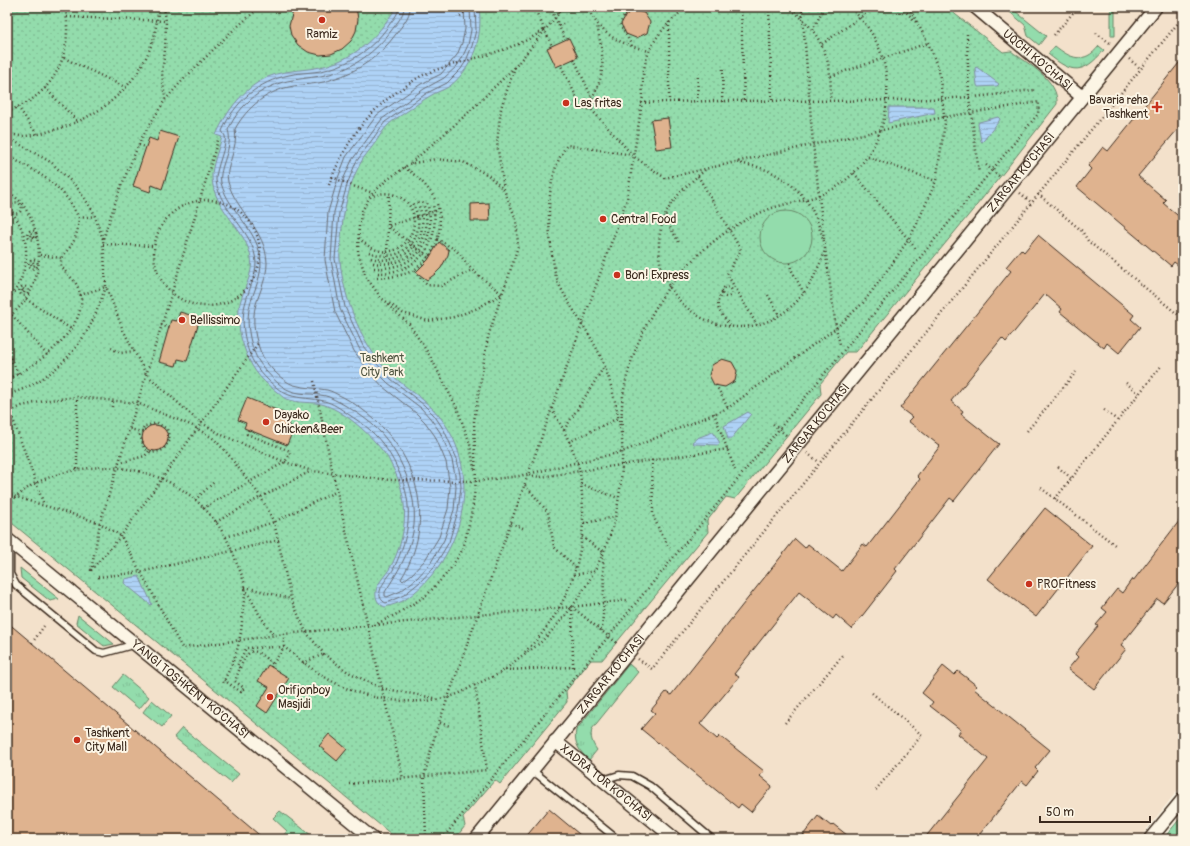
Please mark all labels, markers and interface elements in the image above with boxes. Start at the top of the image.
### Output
marker: Ramiz [317,15,327,25]
street label: UQCHI KO'CHASI [1000,26,1076,93]
place label: Ramiz [306,27,338,42]
place label: Bavaria reha Tashkent [1089,93,1148,122]
place label: Las fritas [574,96,622,111]
marker: Las fritas [561,98,571,108]
marker: Bavaria reha Tashkent [1151,101,1163,113]
street label: ZARGAR KO'CHASI [984,129,1058,215]
place label: Central Food [611,212,676,227]
marker: Central Food [598,214,608,224]
place label: Bon! Express [625,268,690,283]
marker: Bon! Express [612,270,622,280]
place label: Bellissimo [190,313,241,328]
marker: Bellissimo [177,315,187,325]
park label: Tashkent City Park [360,351,405,380]
street label: ZARGAR KO'CHASI [779,380,853,466]
place label: Dayako Chicken&Beer [274,408,344,437]
marker: Dayako Chicken&Beer [261,417,271,427]
place label: PROFitness [1037,577,1096,592]
marker: PROFitness [1024,579,1034,589]
street label: ZARGAR KO'CHASI [574,631,648,717]
street label: YANGI TOSHKENT KO'CHASI [128,636,252,742]
place label: Orifjonboy Masjidi [278,683,330,712]
marker: Orifjonboy Masjidi [265,692,275,702]
place label: Tashkent City Mall [85,726,130,755]
marker: Tashkent City Mall [72,735,82,745]
street label: XADRA TOR KO'CHASI [557,741,655,825]
scale bar [1040,798,1150,824]
text: 50 m [1046,805,1074,820]

